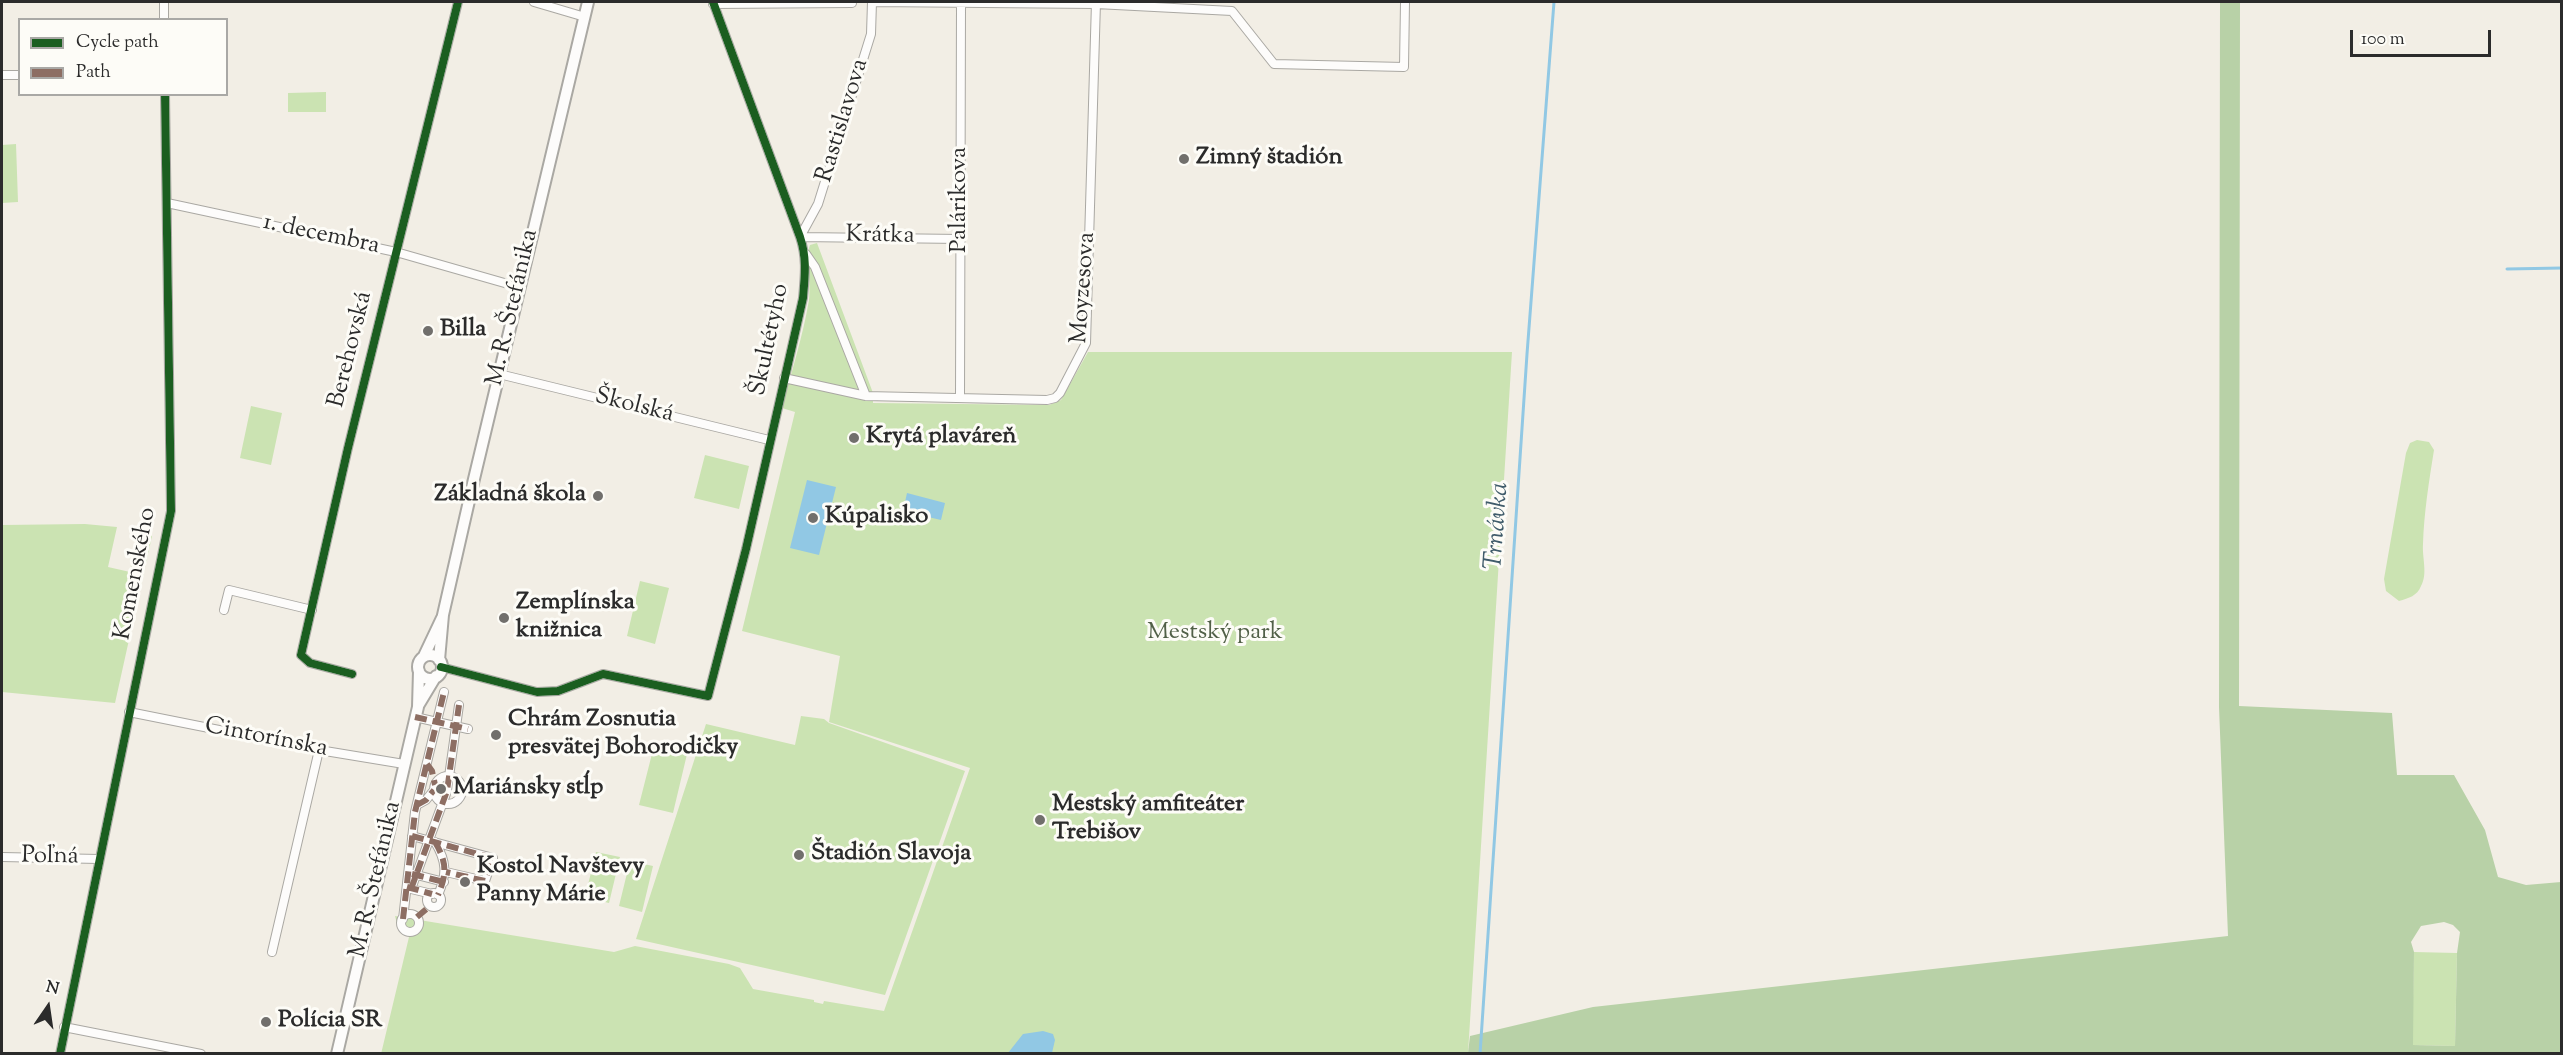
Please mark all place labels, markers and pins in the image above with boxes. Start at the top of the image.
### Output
place label: Zimný štadión [1196,145,1343,173]
marker: Zimný štadión [1177,152,1191,166]
place label: Billa [440,317,486,345]
marker: Billa [421,324,435,338]
place label: Krytá plaváreň [866,424,1017,452]
marker: Krytá plaváreň [847,431,861,445]
place label: Základná škola [434,482,586,510]
marker: Základná škola [591,489,605,503]
place label: Kúpalisko [825,504,928,532]
marker: Kúpalisko [806,511,820,525]
place label: Zemplínska knižnica [516,590,635,646]
marker: Zemplínska knižnica [497,611,511,625]
place label: Chrám Zosnutia presvätej Bohorodičky [508,707,738,763]
marker: Chrám Zosnutia presvätej Bohorodičky [489,728,503,742]
place label: Mariánsky stĺp [453,775,603,803]
marker: Mariánsky stĺp [434,782,448,796]
place label: Mestský amfiteáter Trebišov [1052,792,1244,848]
marker: Mestský amfiteáter Trebišov [1033,813,1047,827]
place label: Štadión Slavoja [811,841,971,869]
marker: Štadión Slavoja [792,848,806,862]
place label: Kostol Navštevy Panny Márie [477,854,644,910]
marker: Kostol Navštevy Panny Márie [458,875,472,889]
place label: Polícia SR [278,1008,382,1036]
marker: Polícia SR [259,1015,273,1029]

